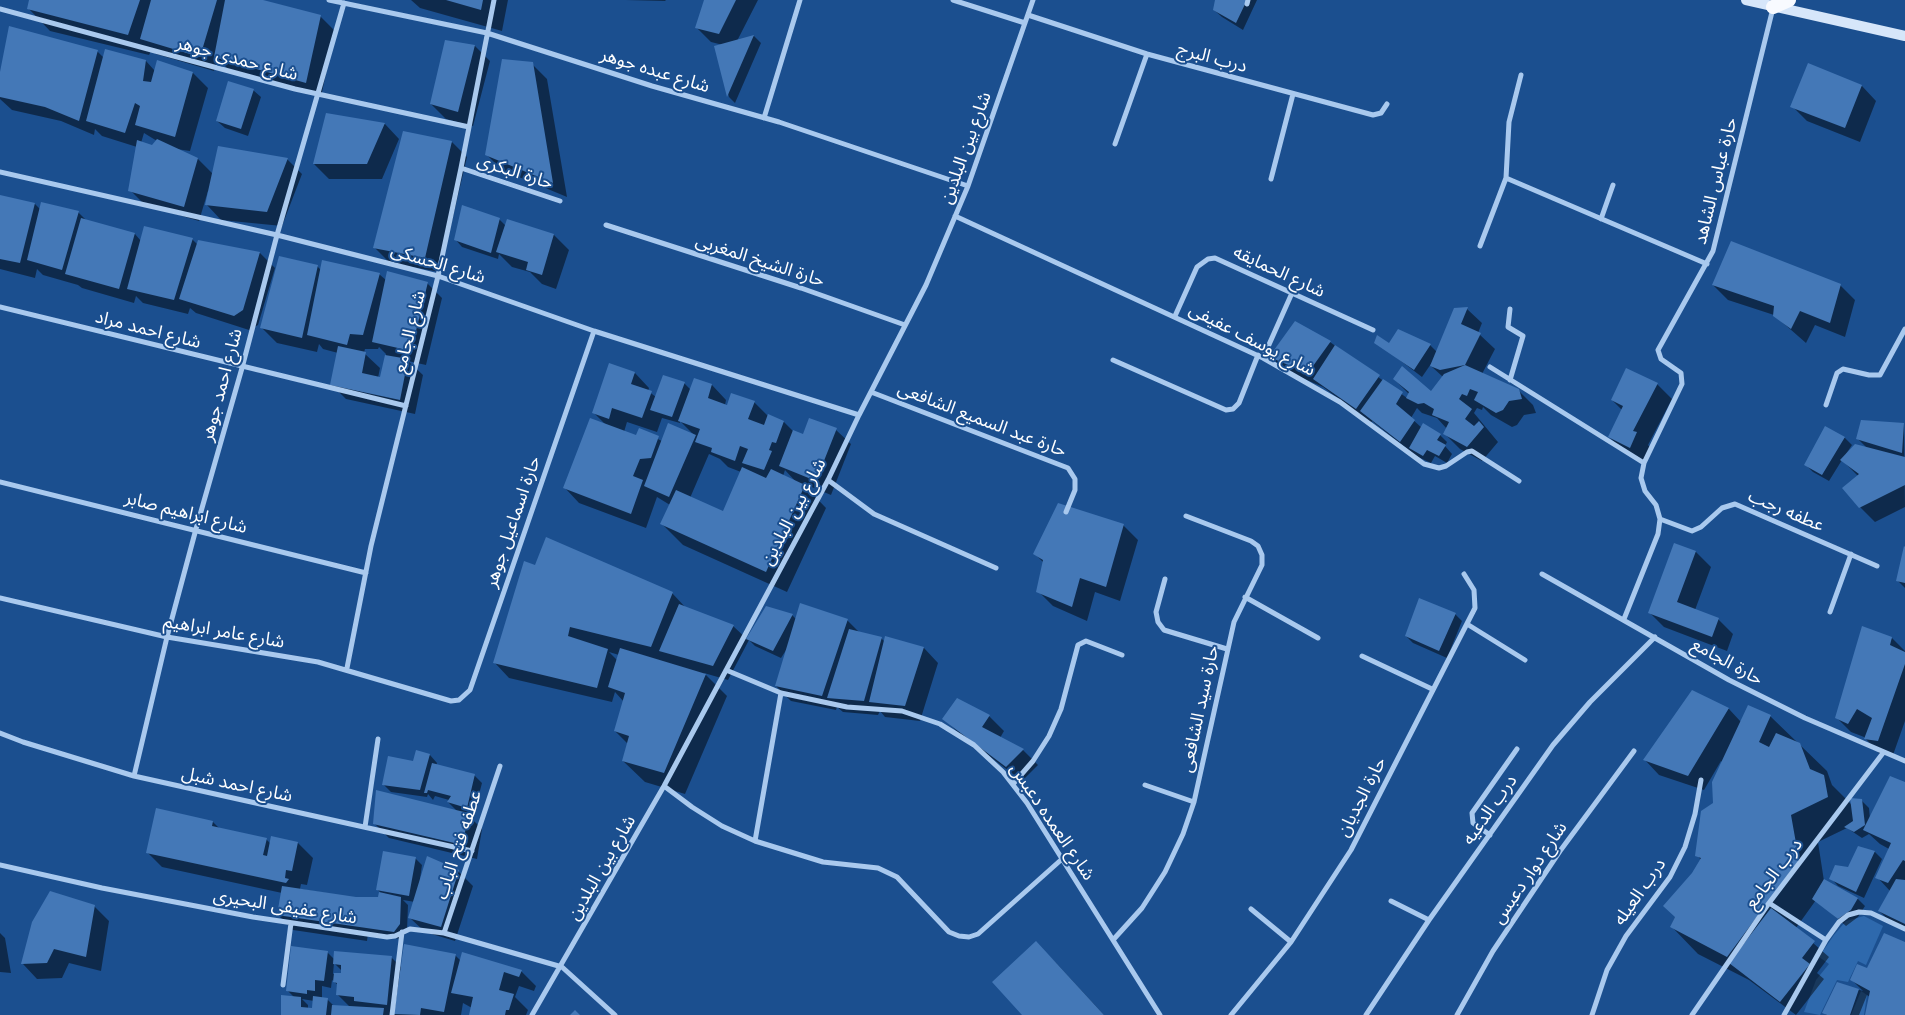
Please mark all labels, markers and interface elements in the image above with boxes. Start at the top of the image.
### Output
street label: شارع حمدى جوهر [174,32,300,86]
street label: درب البرج [1175,38,1249,78]
street label: شارع عبده جوهر [598,44,712,98]
street label: شارع بين البلدين [936,89,996,207]
street label: حارة عباس الشاهد [1690,115,1742,247]
street label: حارة البكرى [474,150,556,194]
street label: حارة الشيخ المغربى [693,230,827,292]
street label: شارع الحسكى [388,239,488,289]
street label: شارع الحمايقه [1230,241,1328,303]
street label: شارع الجامع [389,288,431,376]
street label: شارع يوسف عفيفى [1185,299,1319,381]
street label: شارع احمد مراد [93,306,203,354]
street label: شارع احمد جوهر [197,326,247,444]
street label: حارة عبد السميع الشافعى [895,378,1069,462]
street label: حارة اسماعيل جوهر [480,453,546,591]
street label: شارع بين البلدين [757,455,831,569]
street label: عطفه رجب [1745,485,1827,537]
street label: شارع ابراهيم صابر [123,487,249,539]
street label: شارع عامر ابراهيم [162,611,286,653]
street label: حارة الجامع [1687,634,1767,690]
street label: حارة سيد الشافعى [1176,644,1224,774]
street label: حارة الجديان [1333,753,1391,841]
street label: شارع العمده دعبس [1005,759,1099,885]
street label: شارع احمد شبل [180,763,294,807]
street label: درب الدعيه [1458,771,1522,849]
street label: عطفه فتح الباب [431,788,487,902]
street label: شارع بين البلدين [563,812,641,924]
street label: شارع دوار دعبس [1488,818,1572,928]
street label: درب الجامع [1741,835,1807,913]
street label: درب العيله [1609,854,1671,930]
street label: شارع عفيفى البحيرى [212,885,358,929]

